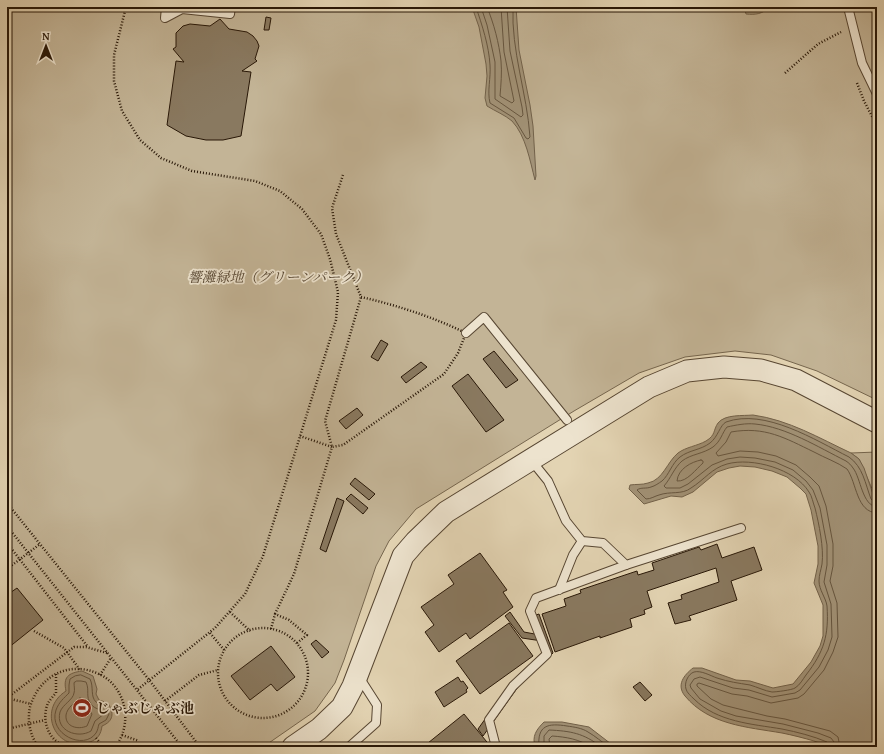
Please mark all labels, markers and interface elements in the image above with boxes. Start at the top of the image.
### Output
north arrow [26,26,66,66]
text: N [42,28,50,44]
park label: 響灘緑地（グリーンパーク） [188,267,368,287]
sports icon: じゃぶじゃぶ池 [71,697,93,719]
place label: じゃぶじゃぶ池 [96,698,194,718]

